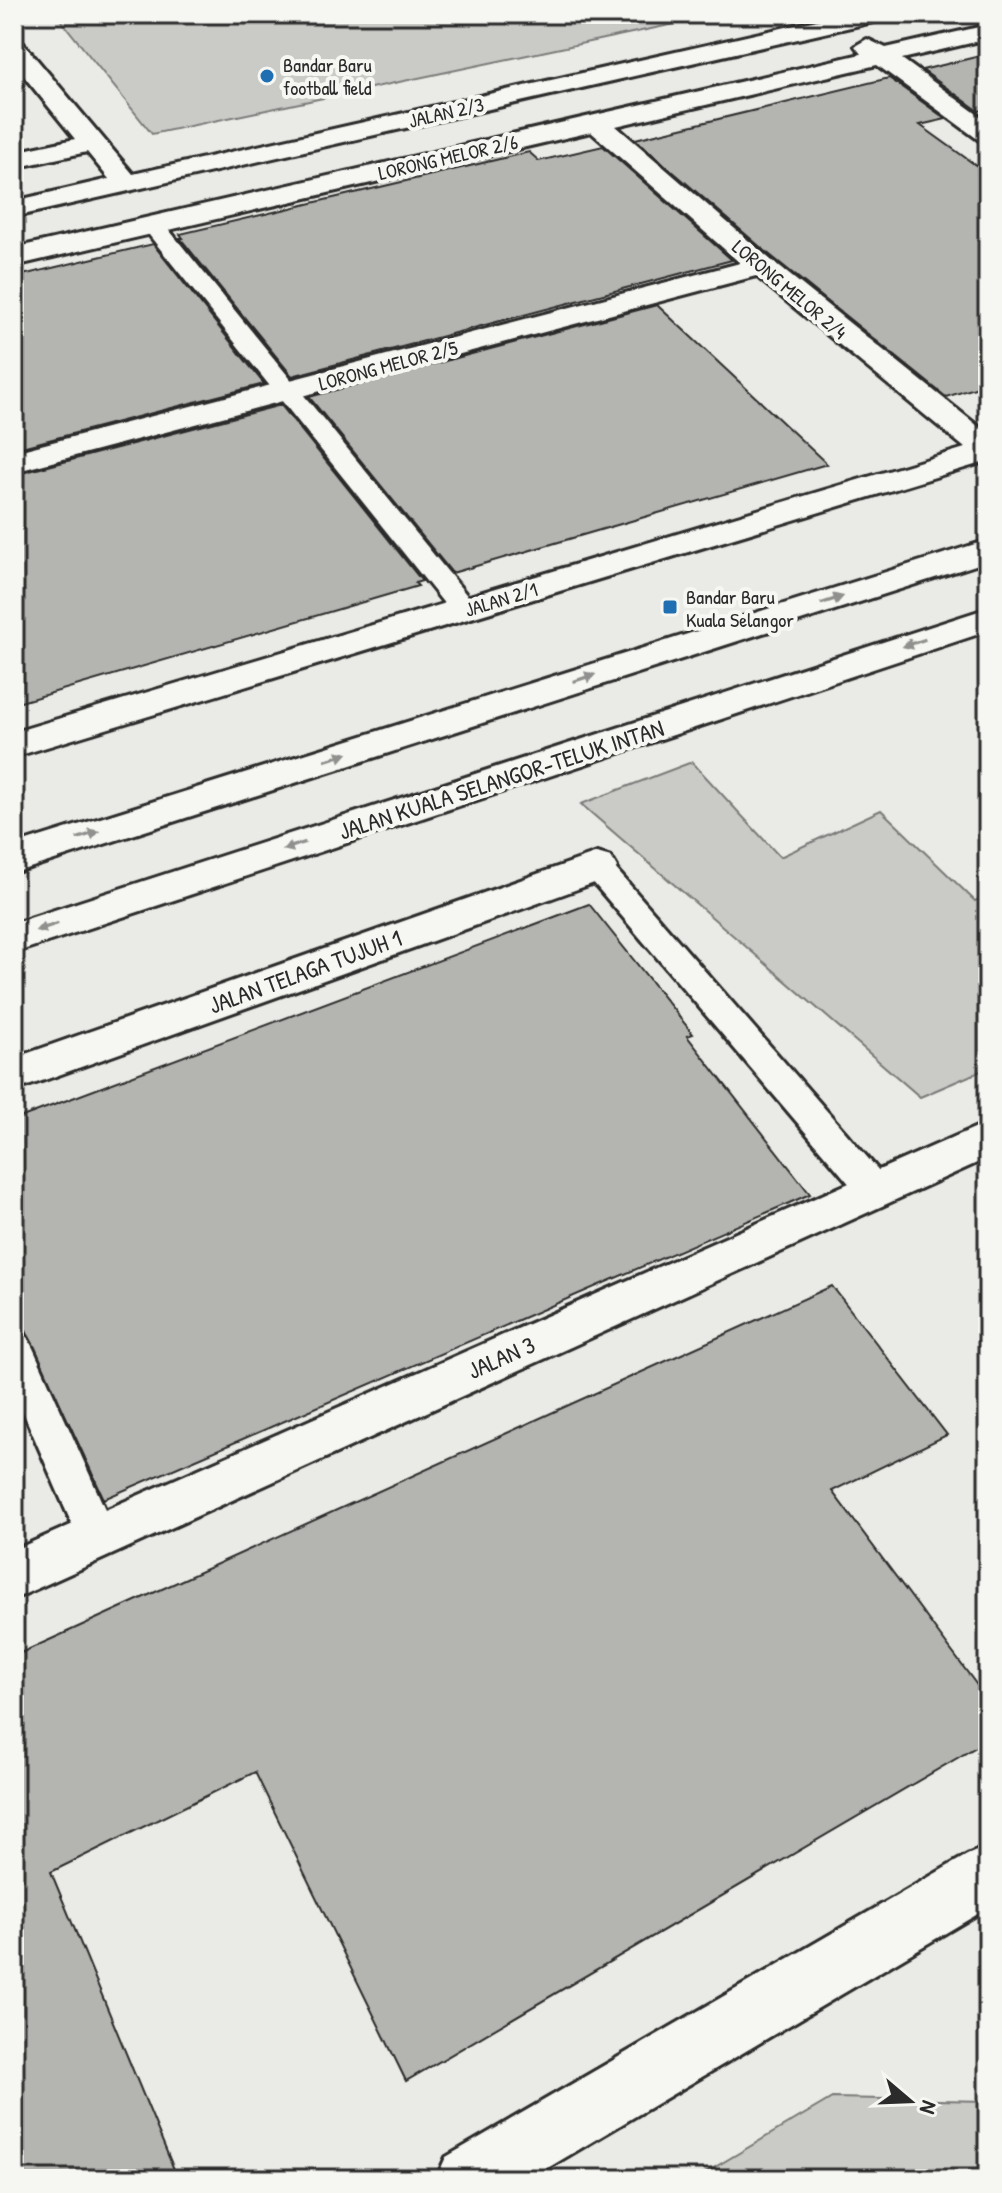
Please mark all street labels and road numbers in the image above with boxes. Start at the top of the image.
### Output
street label: JALAN 2/3 [406,90,486,134]
street label: LORONG MELOR 2/6 [376,128,520,186]
street label: LORONG MELOR 2/4 [727,233,853,345]
street label: LORONG MELOR 2/5 [316,333,461,397]
street label: JALAN 2/1 [461,575,541,623]
street label: JALAN KUALA SELANGOR-TELUK INTAN [334,711,668,847]
street label: JALAN TELAGA TUJUH 1 [204,921,406,1021]
street label: JALAN 3 [462,1328,540,1386]

